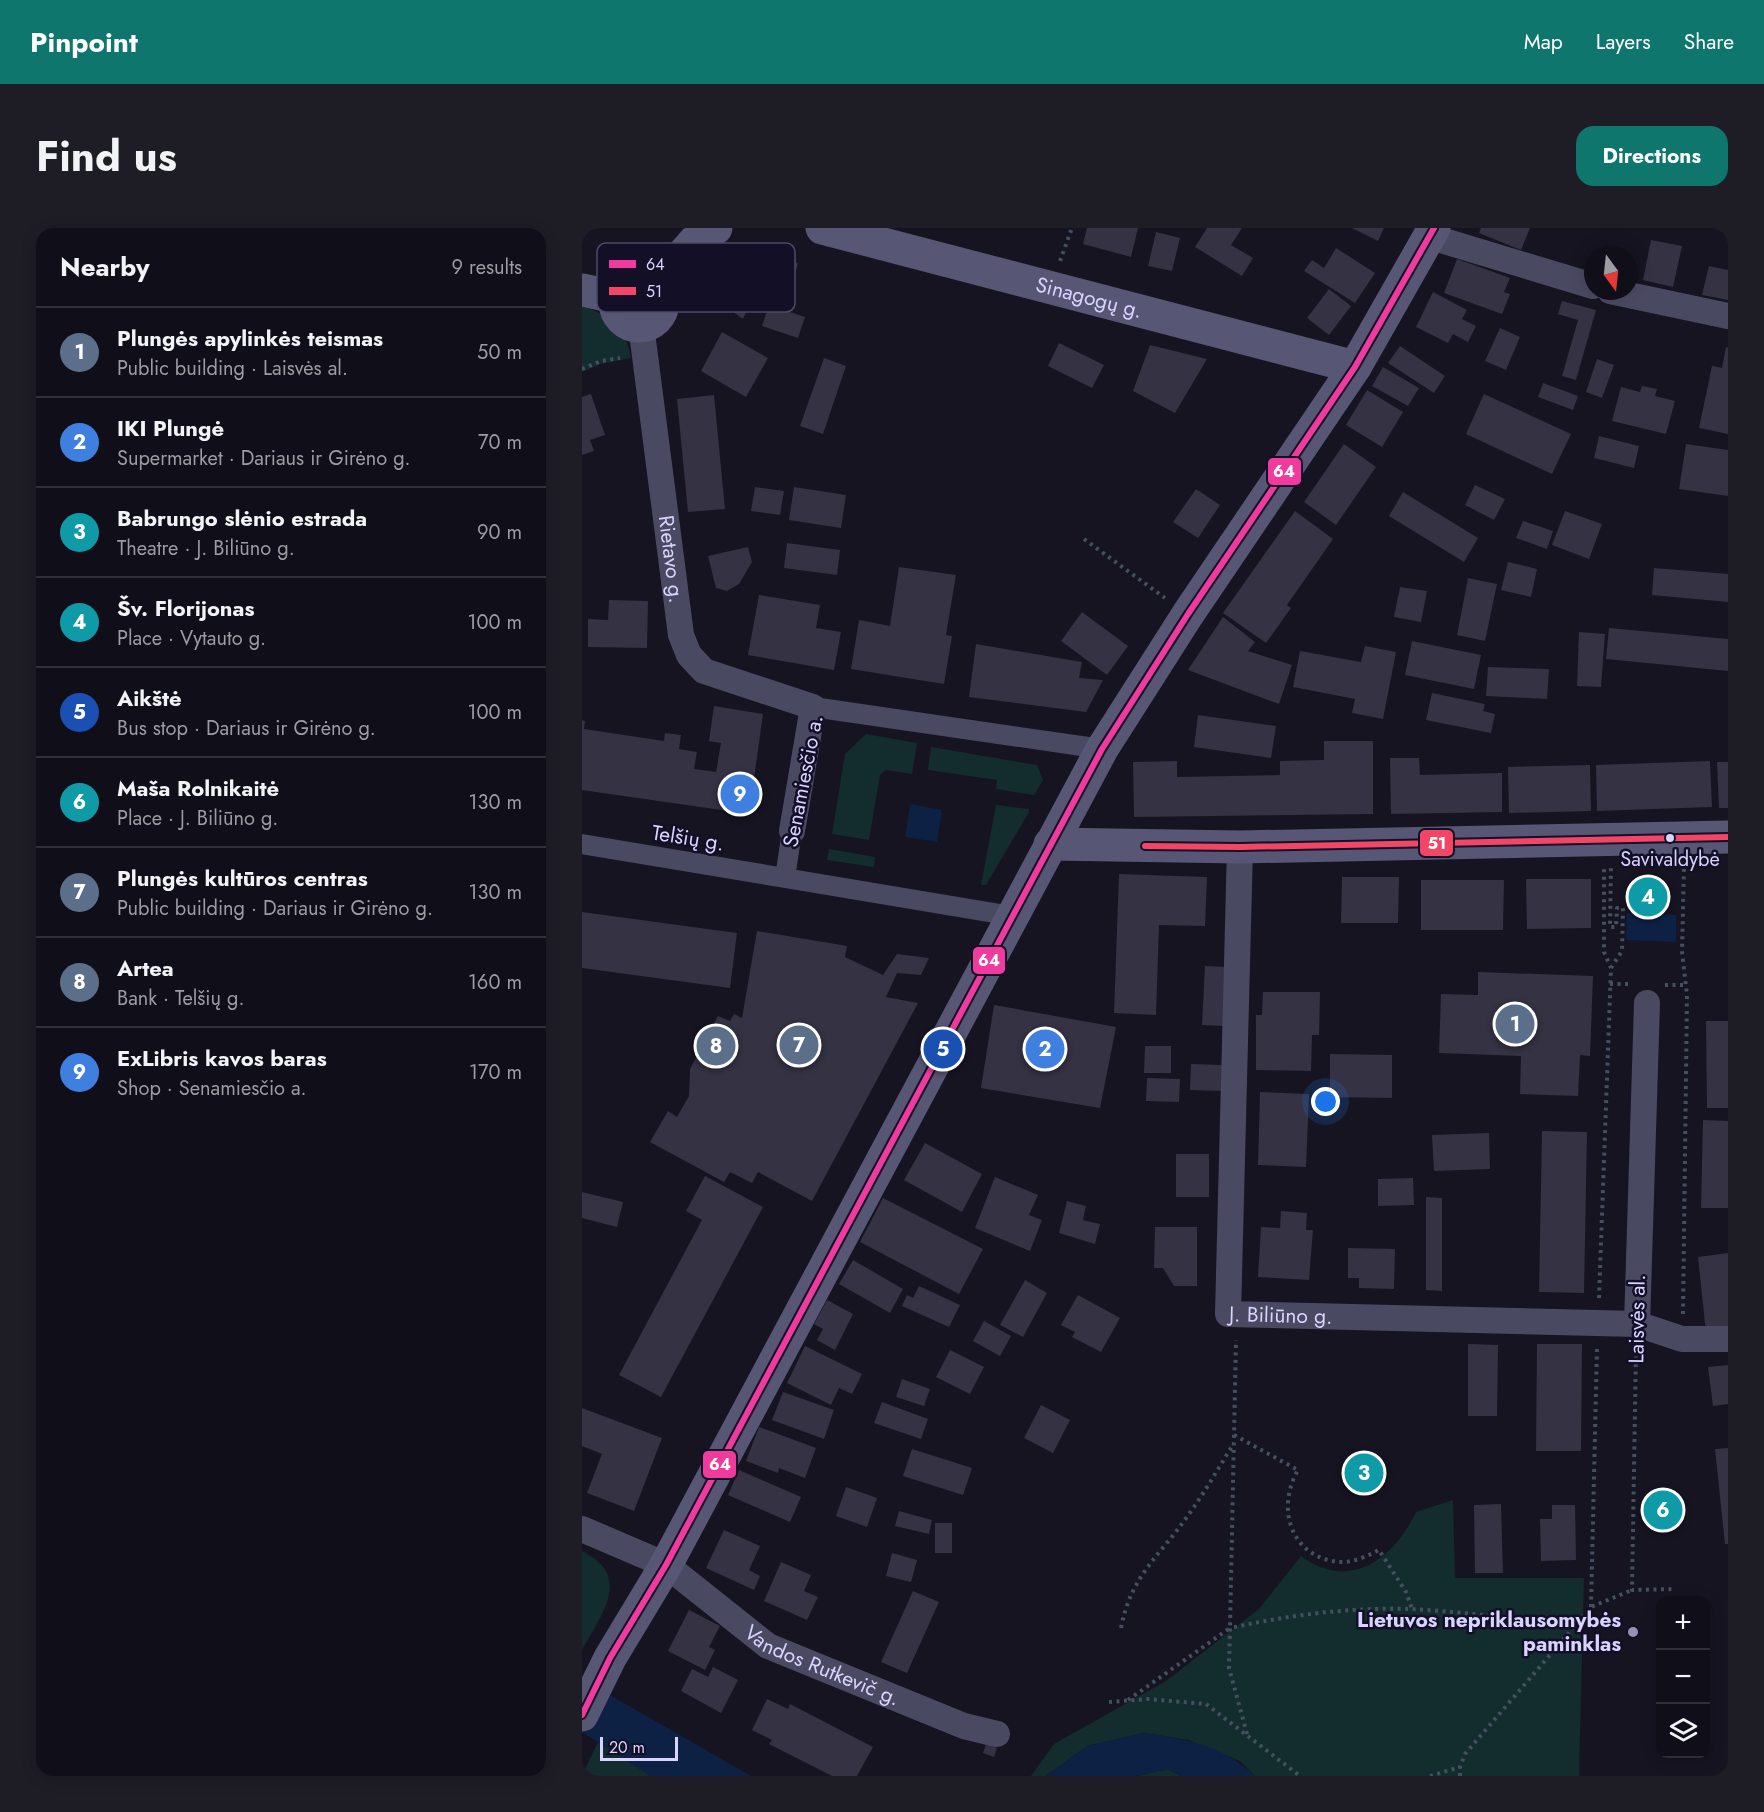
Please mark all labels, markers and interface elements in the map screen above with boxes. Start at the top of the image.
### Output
text: Pinpoint [30,22,138,63]
text: Map [1524,27,1563,57]
text: Layers [1596,27,1651,57]
text: Share [1684,27,1734,57]
text: Find us [36,126,177,187]
button: Directions [1576,126,1728,186]
legend [597,243,795,312]
north arrow [1584,246,1638,300]
text: Nearby [60,248,149,286]
text: 9 results [452,253,522,282]
text: 64 [646,253,665,276]
street label: Sinagogų g. [1032,269,1146,326]
text: 51 [646,280,662,303]
text: Plungės apylinkės teismas [117,322,383,354]
text: 1 [74,338,85,367]
text: 50 m [477,338,522,367]
text: Public building · Laisvės al. [117,354,348,383]
text: IKI Plungė [117,412,224,444]
text: 2 [73,428,86,457]
text: 70 m [478,428,522,457]
text: Supermarket · Dariaus ir Girėno g. [117,444,411,473]
line badge: 64 [1267,457,1302,486]
text: 64 [1273,460,1295,483]
text: Babrungo slėnio estrada [117,502,367,534]
street label: Rietavo g. [651,513,692,605]
text: 3 [73,518,86,547]
text: 90 m [477,518,522,547]
text: Theatre · J. Biliūno g. [117,534,295,563]
text: Šv. Florijonas [117,592,254,624]
text: 4 [73,608,86,637]
text: 100 m [467,608,522,637]
text: Place · Vytauto g. [117,624,266,653]
text: Aikštė [117,682,182,714]
text: 5 [73,698,86,727]
text: 100 m [467,698,522,727]
street label: Senamiesčio a. [775,712,831,850]
text: Bus stop · Dariaus ir Girėno g. [117,714,376,743]
text: Maša Rolnikaitė [117,772,279,804]
pin: 9 [720,772,760,816]
text: 6 [73,788,86,817]
text: 130 m [468,788,522,817]
text: Place · J. Biliūno g. [117,804,278,833]
street label: Telšių g. [650,817,726,859]
line badge: 51 [1419,829,1454,857]
text: 51 [1428,832,1446,855]
marker: Savivaldybė [1664,832,1676,844]
place label: Savivaldybė [1620,845,1720,874]
text: Plungės kultūros centras [117,862,368,894]
pin: 4 [1628,874,1668,920]
text: 7 [73,878,86,907]
text: 130 m [468,878,522,907]
text: Public building · Dariaus ir Girėno g. [117,894,433,923]
line badge: 64 [972,946,1006,975]
text: 64 [978,949,1000,972]
text: Artea [117,952,174,984]
text: 8 [73,968,86,997]
text: 160 m [468,968,522,997]
text: Bank · Telšių g. [117,984,244,1013]
pin: 1 [1496,1002,1534,1046]
pin: 7 [780,1022,818,1068]
pin: 8 [696,1024,736,1068]
pin: 5 [924,1026,962,1072]
pin: 2 [1026,1026,1064,1072]
text: ExLibris kavos baras [117,1042,327,1074]
text: 9 [73,1058,86,1087]
text: 170 m [469,1058,522,1087]
text: Shop · Senamiesčio a. [117,1074,307,1103]
your location [1311,1087,1340,1116]
street label: Laisvės al. [1621,1274,1653,1364]
street label: J. Biliūno g. [1226,1299,1333,1332]
line badge: 64 [702,1450,737,1479]
pin: 3 [1344,1450,1384,1496]
text: 64 [709,1453,731,1476]
pin: 6 [1644,1488,1682,1532]
map controls [1656,1596,1710,1758]
button: + [1656,1596,1710,1650]
place label: Lietuvos nepriklausomybės paminklas [1357,1605,1621,1659]
street label: Vandos Rutkevič g. [738,1618,904,1713]
marker: Lietuvos nepriklausomybės paminklas [1626,1625,1640,1639]
button: − [1656,1650,1710,1704]
button: layers [1656,1704,1710,1758]
scale bar [600,1734,678,1762]
text: 20 m [609,1736,645,1759]

